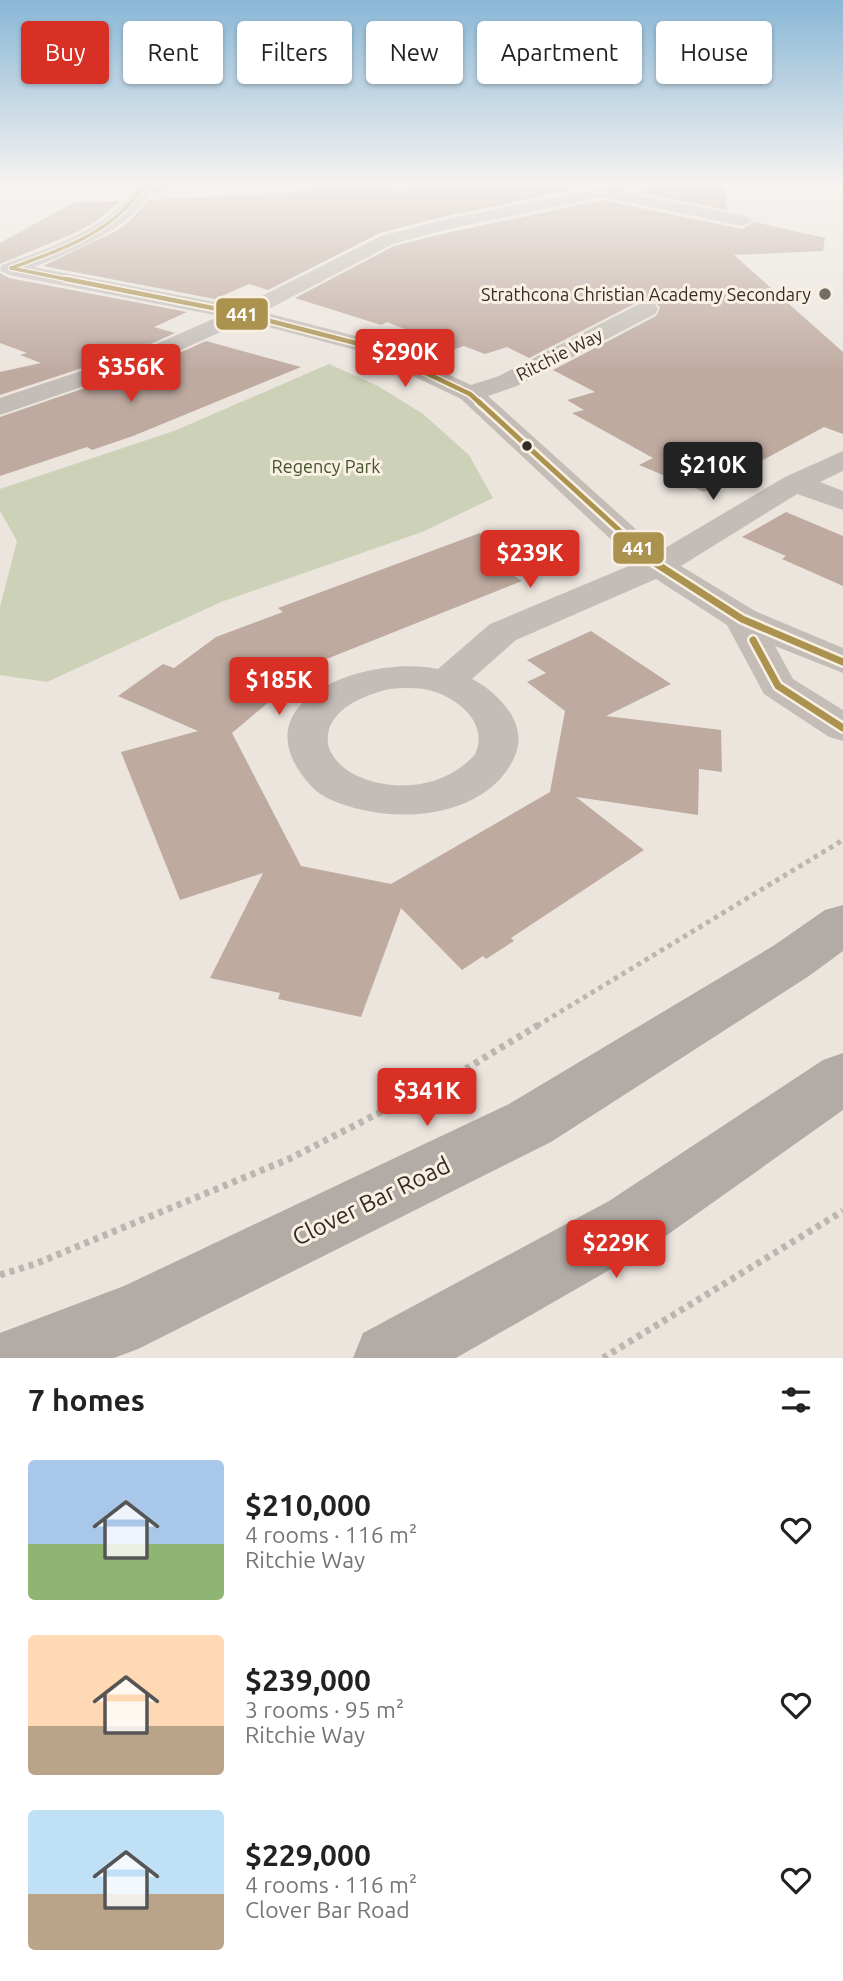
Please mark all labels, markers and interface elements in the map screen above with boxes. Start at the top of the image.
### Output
chip: Buy [21,21,109,84]
chip: Rent [123,21,223,84]
chip: Filters [237,21,352,84]
chip: New [366,21,463,84]
chip: Apartment [477,21,642,84]
chip: House [656,21,772,84]
place label: Strathcona Christian Academy Secondary [481,284,811,304]
marker: Strathcona Christian Academy Secondary [817,286,833,302]
line badge: 441 [215,297,269,331]
text: 441 [226,303,258,325]
street label: Ritchie Way [513,324,606,384]
pin: $290K [356,330,454,389]
text: $290K [371,339,439,364]
pin: $356K [82,344,180,404]
text: $356K [97,354,165,379]
unlabelled marker [520,439,534,453]
pin: $210K [664,442,762,502]
text: $210K [679,452,747,477]
park label: Regency Park [272,456,380,476]
pin: $239K [481,530,579,590]
line badge: 441 [612,531,665,565]
text: 441 [622,537,654,559]
text: $239K [496,540,564,565]
pin: $185K [230,658,328,717]
text: $185K [245,667,313,692]
pin: $341K [378,1068,476,1128]
text: $341K [393,1078,461,1103]
street label: Clover Bar Road [288,1151,454,1251]
pin: $229K [567,1220,665,1280]
text: $229K [582,1230,650,1255]
icon: filters [777,1381,815,1419]
text: 7 homes [28,1383,145,1417]
icon: home [84,1488,168,1572]
text: $210,000 [245,1488,371,1522]
icon: heart [777,1511,815,1549]
text: 4 rooms · 116 m² [245,1522,417,1547]
text: Ritchie Way [245,1547,365,1572]
icon: home [84,1663,168,1747]
text: $239,000 [245,1663,371,1697]
icon: heart [777,1686,815,1724]
text: 3 rooms · 95 m² [245,1697,404,1722]
text: Ritchie Way [245,1722,365,1747]
icon: home [84,1838,168,1922]
text: $229,000 [245,1838,371,1872]
icon: heart [777,1861,815,1899]
text: 4 rooms · 116 m² [245,1872,417,1897]
text: Clover Bar Road [245,1897,410,1922]

